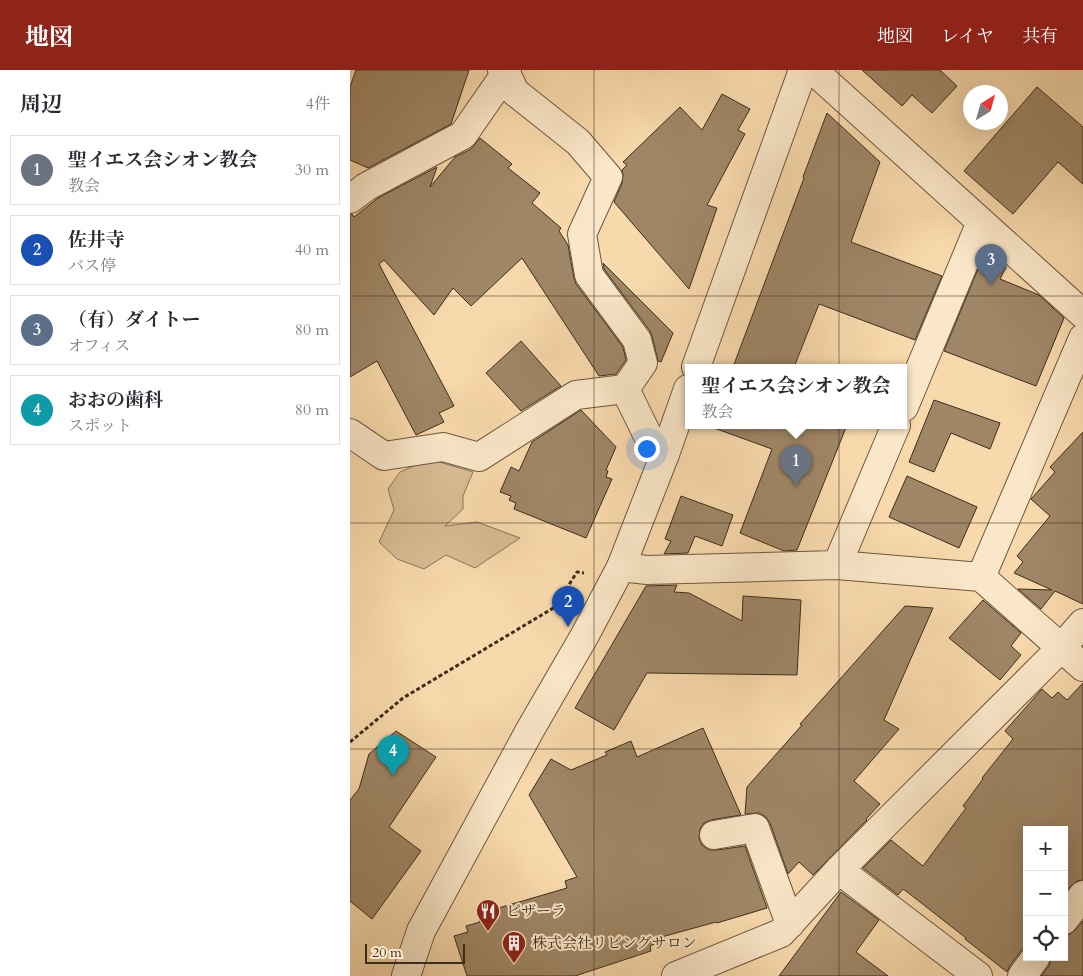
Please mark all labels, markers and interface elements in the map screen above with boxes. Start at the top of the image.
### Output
text: 地図 [25,21,73,54]
text: 地図 [877,24,913,49]
text: レイヤ [941,24,994,49]
text: 共有 [1022,24,1058,49]
north arrow [963,85,1008,130]
text: 周辺 [20,90,62,119]
text: 4件 [306,93,330,115]
text: 聖イエス会シオン教会 [68,147,257,173]
text: 1 [33,159,41,181]
text: 30 m [295,159,329,181]
text: 教会 [68,175,100,197]
text: 佐井寺 [68,227,125,253]
text: 2 [33,239,41,261]
text: 40 m [295,239,329,261]
pin: 3 [975,244,1007,285]
text: バス停 [68,255,116,277]
text: （有）ダイトー [68,307,201,333]
text: 3 [33,319,41,341]
text: 80 m [295,319,329,341]
text: オフィス [68,335,130,357]
popup [685,364,907,429]
text: 聖イエス会シオン教会 [701,373,891,399]
text: おおの歯科 [68,387,163,413]
text: 4 [33,399,41,421]
text: 80 m [295,399,329,421]
text: 教会 [701,401,733,423]
text: スポット [68,415,132,437]
your location [634,436,660,462]
pin: 1 [780,445,812,486]
pin: 2 [552,586,584,627]
pin: 4 [377,735,409,776]
map controls [1023,826,1068,961]
button: + [1023,826,1068,871]
button: − [1023,871,1068,916]
restaurant icon: ピザーラ [475,898,501,932]
place label: ピザーラ [506,901,566,921]
button: locate [1023,916,1068,961]
building icon: 株式会社リビングサロン [501,930,527,964]
place label: 株式会社リビングサロン [532,933,697,953]
scale bar [365,941,465,964]
text: 20 m [372,943,402,962]

